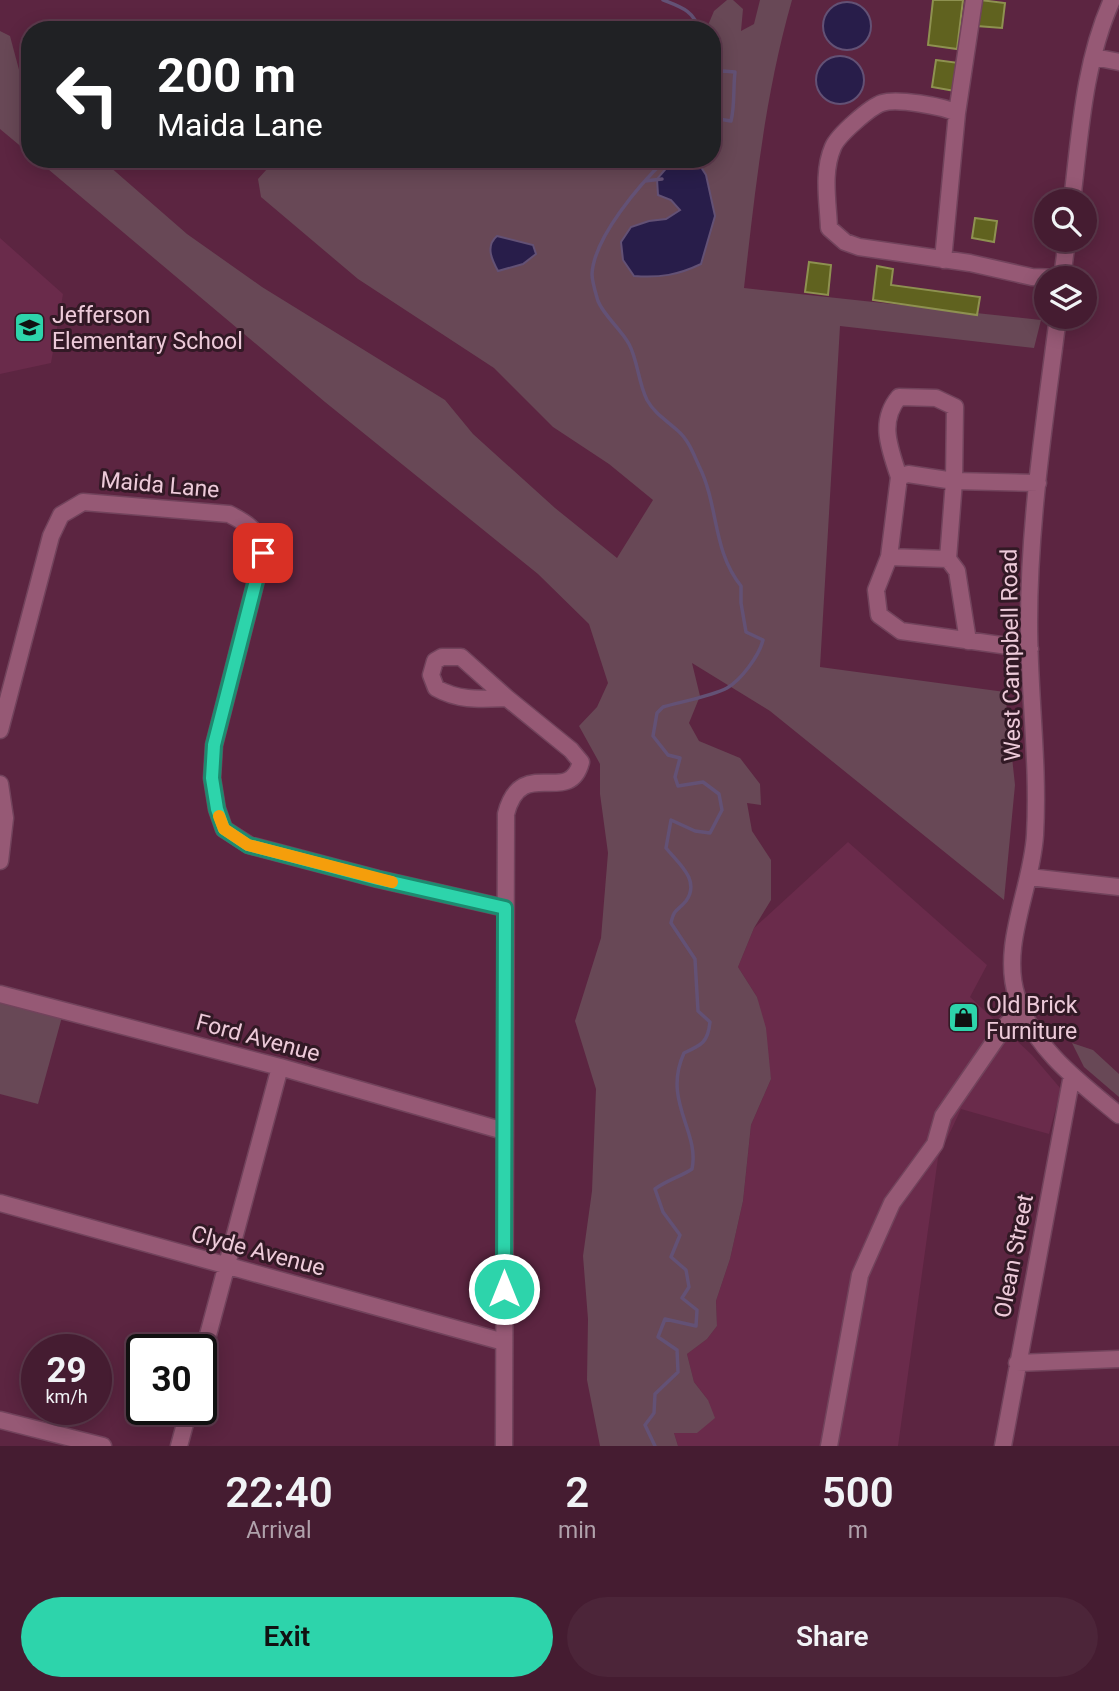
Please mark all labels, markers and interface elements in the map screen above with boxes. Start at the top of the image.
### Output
text: 200 m [157,47,296,104]
icon: left [42,49,133,140]
text: Maida Lane [157,106,323,144]
map controls [1034,189,1097,329]
button: search [1034,189,1097,252]
button: layers [1034,266,1097,329]
place label: Jefferson Elementary School [52,302,243,355]
school or university icon: Jefferson Elementary School [12,311,46,345]
street label: Maida Lane [99,466,221,504]
pin [233,523,293,583]
icon: arrive [244,534,282,572]
street label: West Campbell Road [996,548,1026,762]
place label: Old Brick Furniture [986,992,1078,1045]
shop icon: Old Brick Furniture [946,1001,980,1035]
street label: Ford Avenue [193,1009,323,1067]
street label: Olean Street [989,1192,1039,1320]
street label: Clyde Avenue [188,1220,328,1282]
position arrow [467,1252,541,1326]
speed limit sign: 30 [126,1334,217,1425]
text: 29 [46,1350,87,1391]
text: km/h [45,1386,88,1407]
text: 22:40 [225,1468,333,1517]
text: 2 [565,1468,589,1517]
text: 500 [822,1468,894,1517]
text: Arrival [246,1517,312,1544]
text: min [558,1517,596,1544]
text: m [848,1517,868,1544]
button: Exit [21,1597,553,1677]
button: Share [567,1597,1098,1677]

